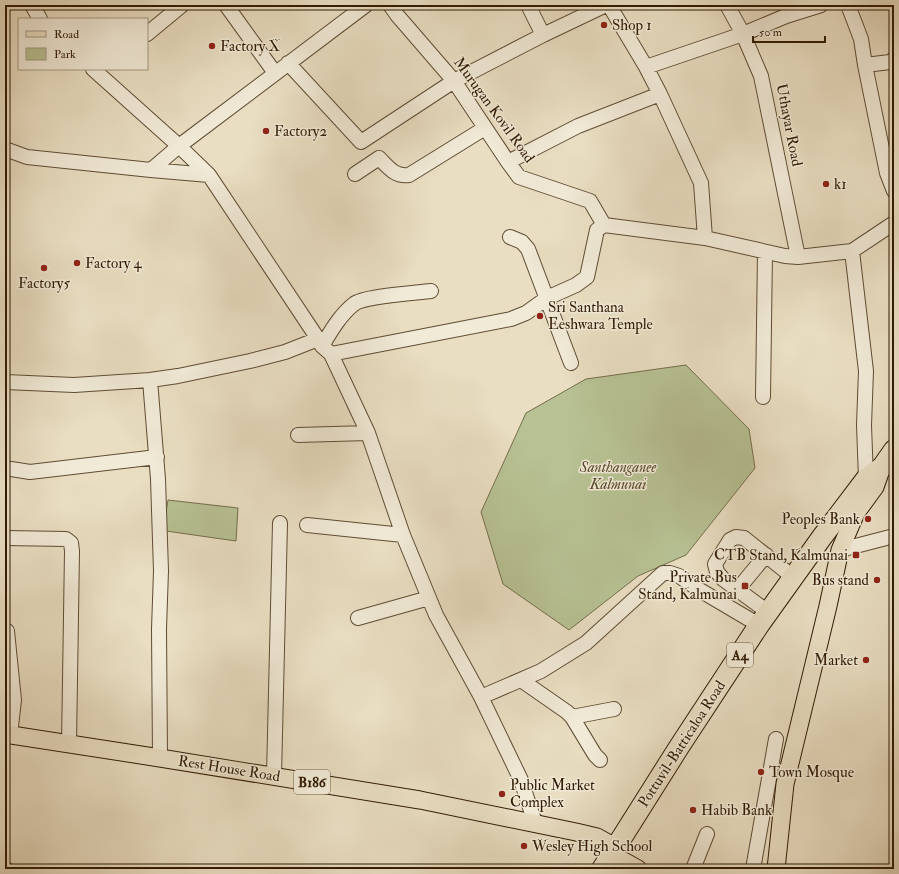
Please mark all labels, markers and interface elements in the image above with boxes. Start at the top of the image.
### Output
place label: Shop 1 [612,16,652,36]
legend [18,18,148,70]
scale bar [753,18,825,44]
marker: Shop 1 [599,20,609,30]
text: 50 m [759,25,783,40]
text: Road [54,27,79,42]
place label: Factory X [220,37,281,56]
marker: Factory X [207,41,217,51]
text: Park [54,47,76,62]
street label: Murugan Kovil Road [449,53,539,167]
street label: Uthayar Road [772,82,806,169]
place label: Factory2 [274,122,327,141]
marker: Factory2 [261,126,271,136]
place label: k1 [834,175,847,194]
marker: k1 [821,179,831,189]
place label: Factory 4 [85,254,143,273]
marker: Factory 4 [72,258,82,268]
marker: Factory5 [39,263,49,273]
place label: Factory5 [18,274,70,293]
place label: Sri Santhana Eeshwara Temple [548,298,653,335]
marker: Sri Santhana Eeshwara Temple [535,311,545,321]
park label: Santhanganee Kalmunai [579,458,657,494]
place label: Peoples Bank [781,510,860,530]
marker: Peoples Bank [863,514,873,524]
place label: CTB Stand, Kalmunai [714,546,848,565]
marker: CTB Stand, Kalmunai [851,550,861,560]
place label: Private Bus Stand, Kalmunai [638,568,737,604]
place label: Bus stand [812,571,870,590]
marker: Bus stand [872,575,882,585]
marker: Private Bus Stand, Kalmunai [740,581,750,591]
road number: A4 [727,643,753,667]
place label: Market [814,651,858,670]
marker: Market [861,655,871,665]
street label: Pottuvil-Batticaloa Road [634,677,730,811]
street label: Rest House Road [177,752,282,787]
place label: Town Mosque [769,763,854,782]
marker: Town Mosque [756,767,766,777]
road number: B186 [294,770,330,794]
place label: Public Market Complex [510,776,595,813]
marker: Public Market Complex [497,789,507,799]
place label: Habib Bank [701,801,772,820]
marker: Habib Bank [688,805,698,815]
place label: Wesley High School [531,837,652,856]
marker: Wesley High School [519,841,529,851]

